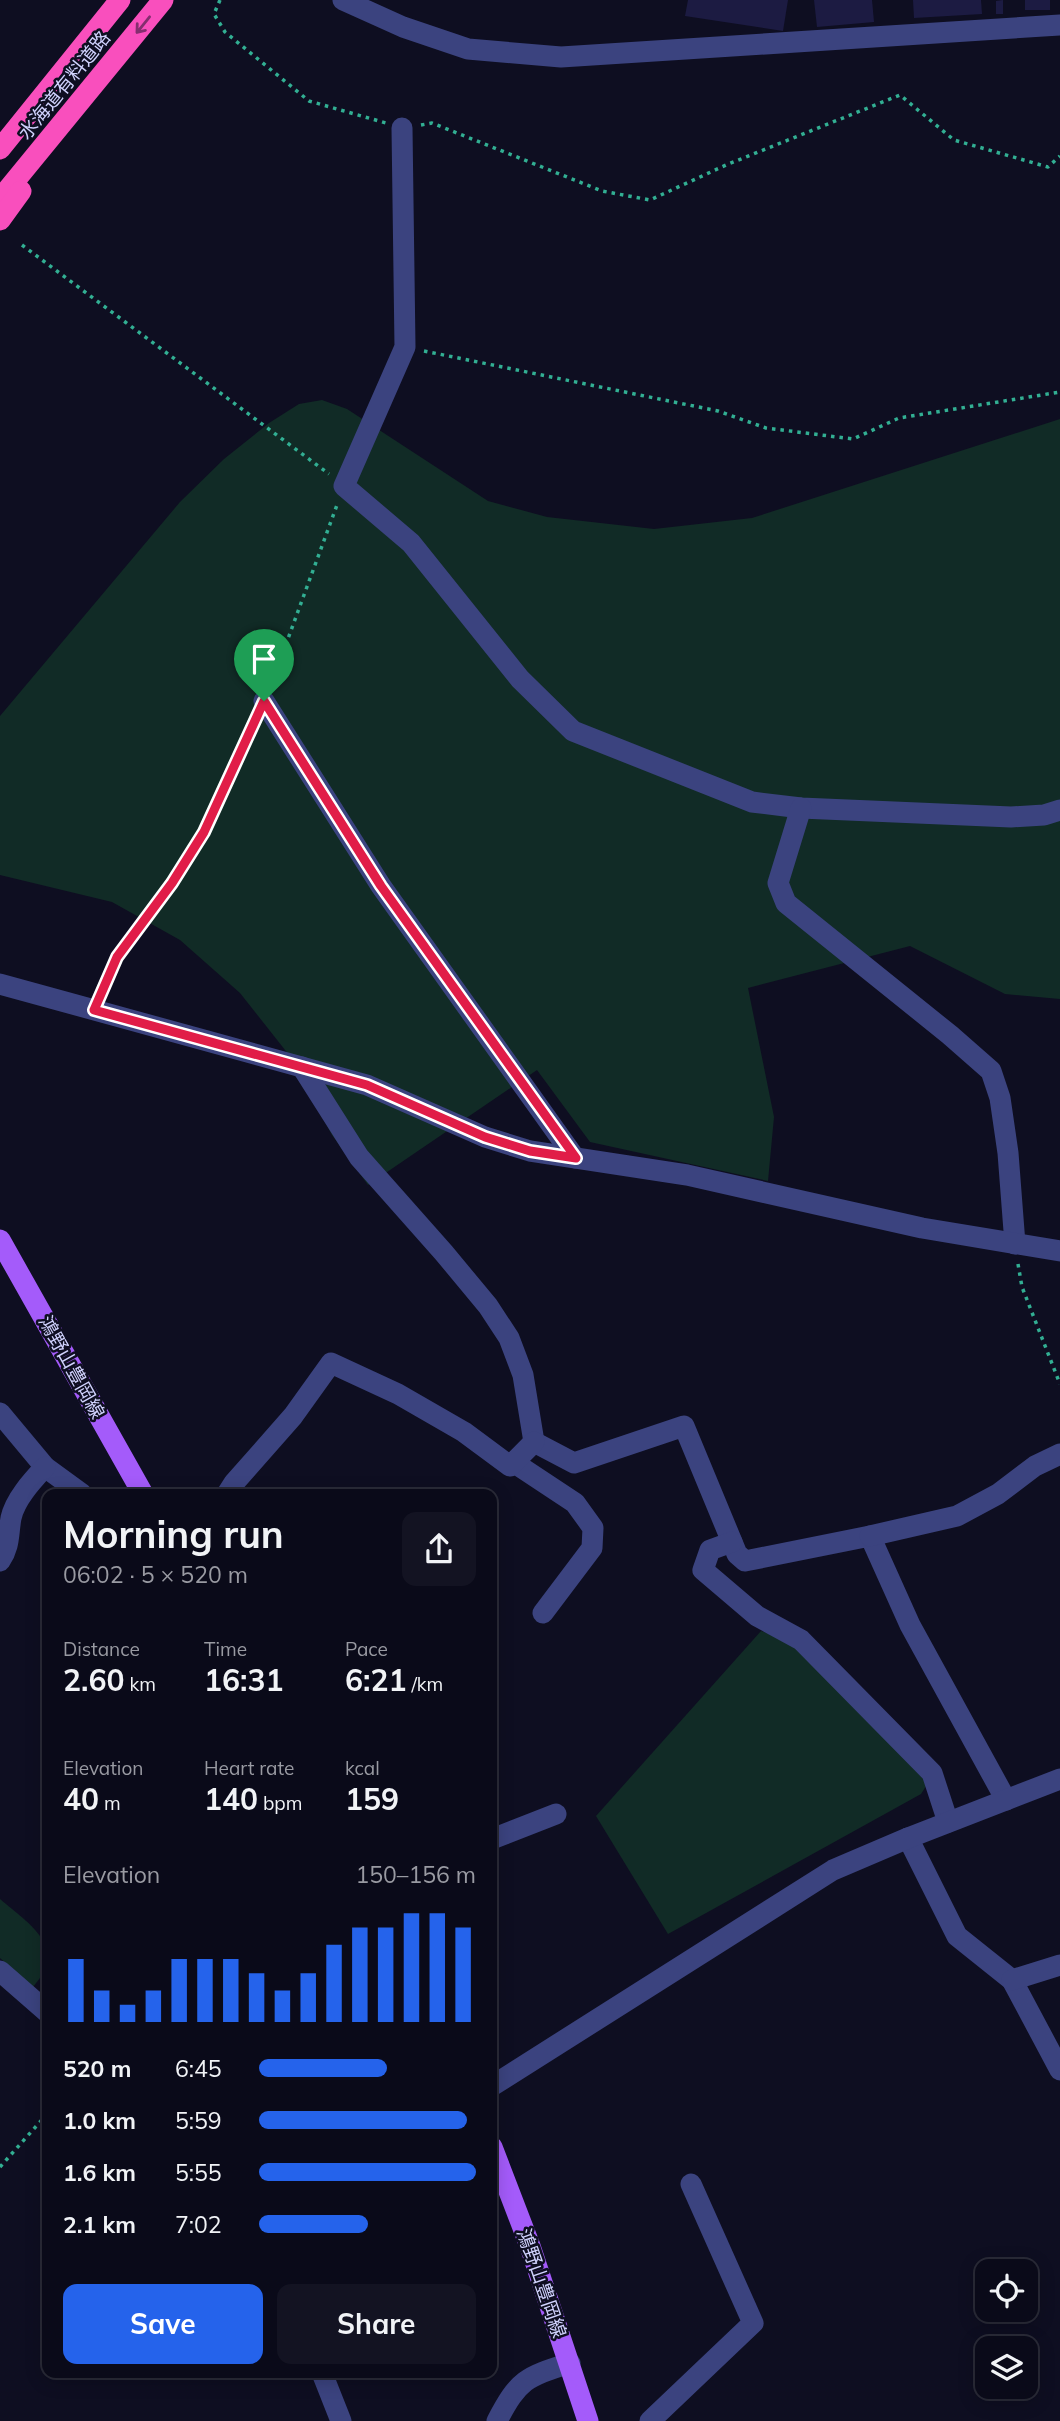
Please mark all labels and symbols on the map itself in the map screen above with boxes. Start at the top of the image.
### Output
one-way arrow [135,15,151,33]
street label: 水海道有料道路 [13,26,115,144]
pin [234,629,294,701]
street label: 鴻野山豊岡線 [34,1311,110,1423]
street label: 鴻野山豊岡線 [512,2225,572,2341]

